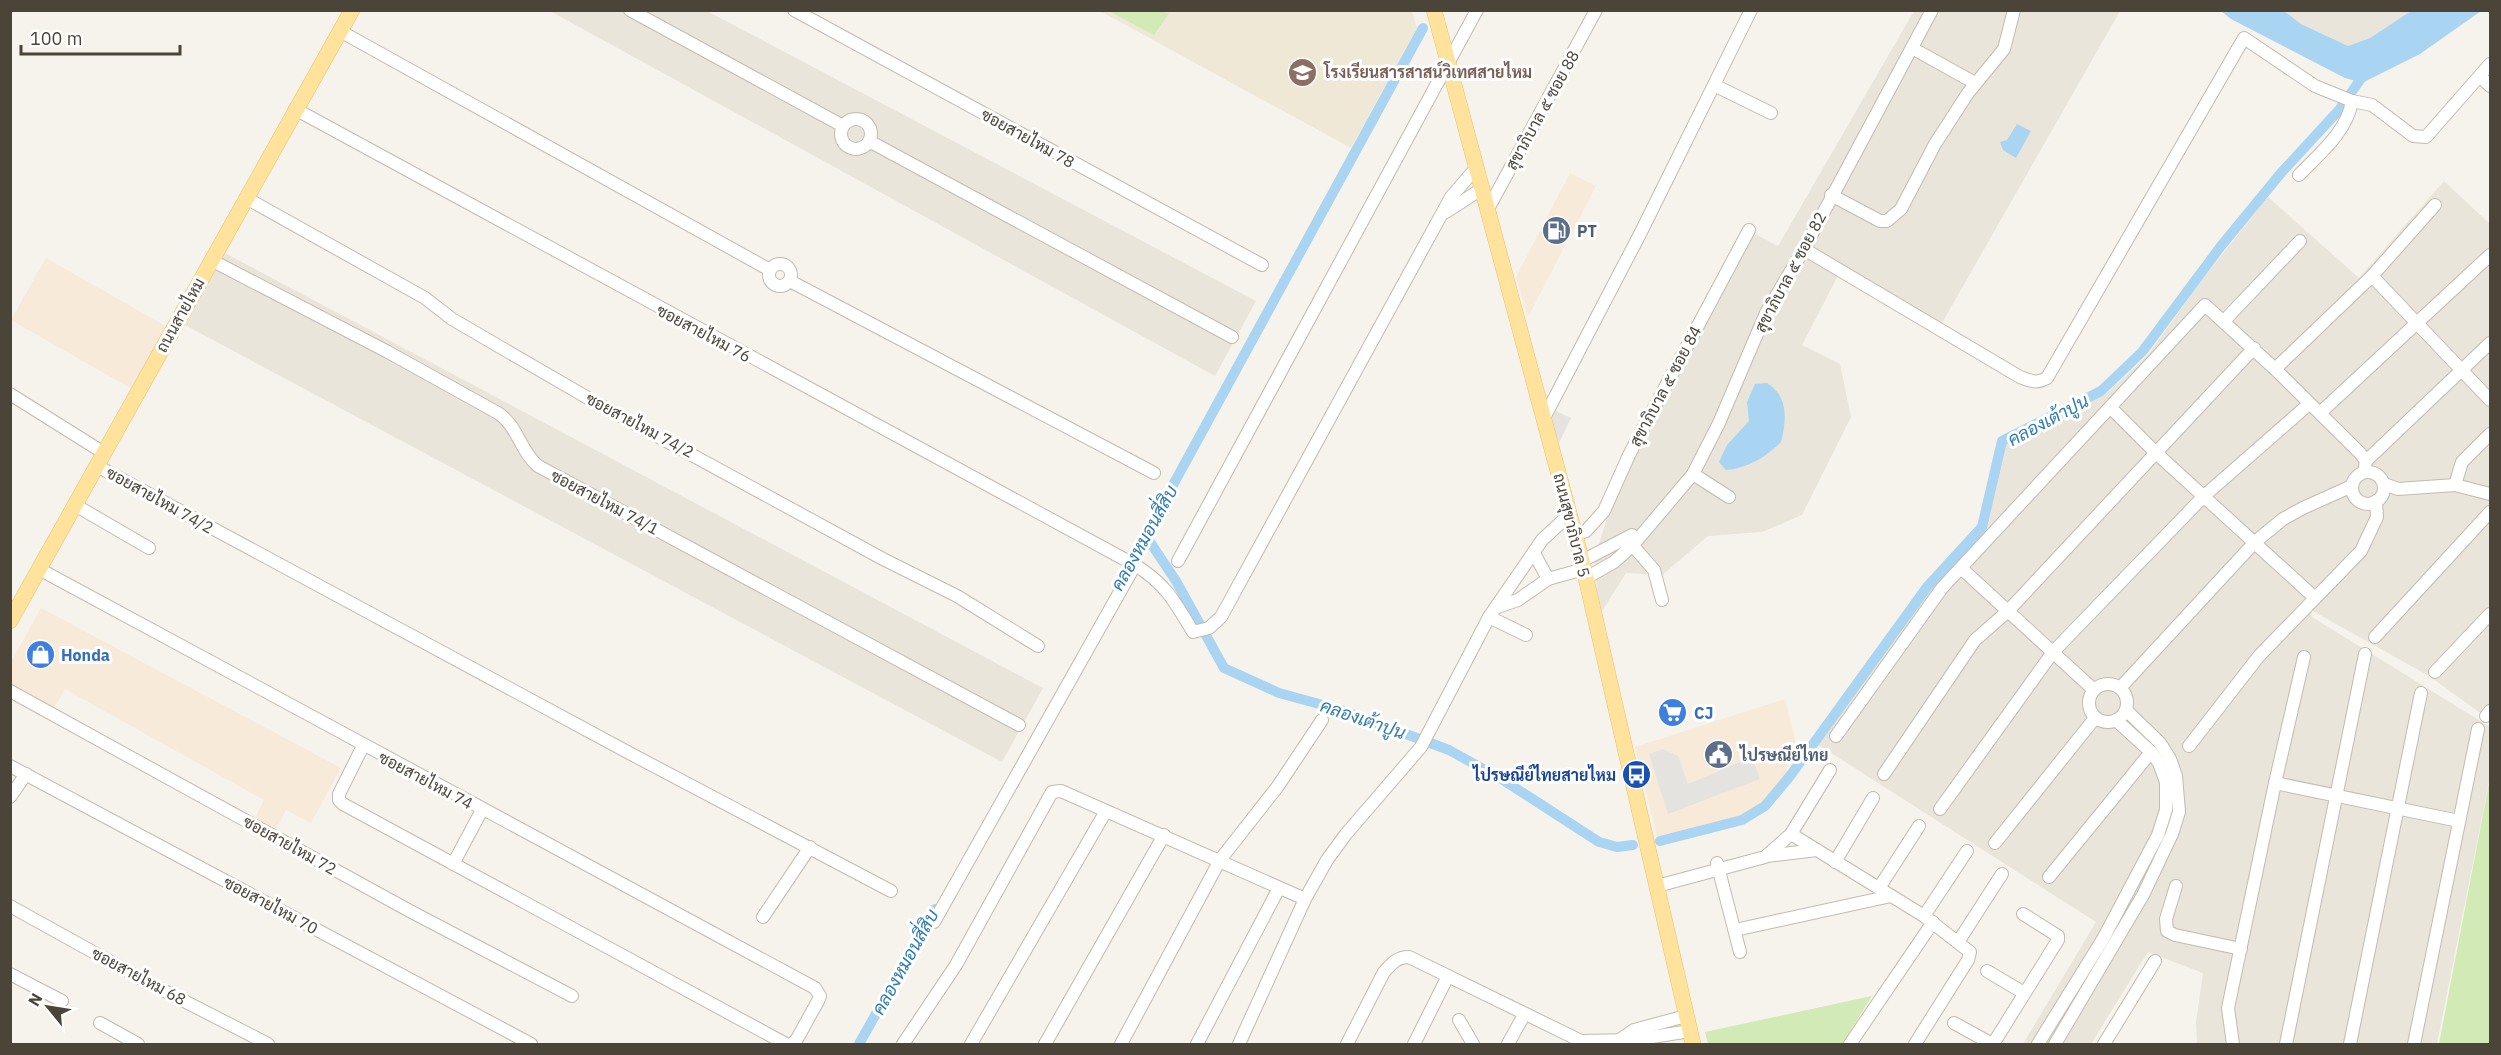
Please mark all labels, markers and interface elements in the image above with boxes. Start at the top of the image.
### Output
scale bar [21,18,180,56]
text: 100 m [30,27,82,50]
street label: สุขาภิบาล ๕ ซอย 88 [1501,47,1585,174]
school or university icon: โรงเรียนสารสาสน์วิเทศสายไหม [1287,56,1319,88]
place label: โรงเรียนสารสาสน์วิเทศสายไหม [1323,61,1532,82]
street label: ซอยสายไหม 78 [978,103,1079,172]
street label: สุขาภิบาล ๕ ซอย 82 [1750,208,1832,337]
fuel station icon: PT [1540,215,1572,247]
place label: PT [1577,221,1597,241]
street label: ถนนสายไหม [150,274,209,356]
street label: ซอยสายไหม 76 [653,299,755,366]
street label: สุขาภิบาล ๕ ซอย 84 [1625,322,1707,451]
street label: ซอยสายไหม 74/2 [583,387,698,462]
water label: คลองเต้าปูน [2004,389,2094,453]
street label: ซอยสายไหม 74/2 [103,461,218,538]
street label: ซอยสายไหม 74/1 [548,464,663,539]
street label: ถนนสุขาภิบาล 5 [1547,471,1595,580]
water label: คลองหมอนสี่สิบ [1102,479,1183,595]
shop icon: Honda [24,639,56,671]
place label: Honda [61,645,110,665]
water label: คลองเต้าปูน [1317,694,1409,746]
supermarket icon: CJ [1657,697,1689,729]
place label: CJ [1694,703,1713,723]
public building icon: ไปรษณีย์ไทย [1703,739,1735,771]
place label: ไปรษณีย์ไทย [1738,744,1828,765]
street label: ซอยสายไหม 74 [375,746,477,813]
bus stop icon: ไปรษณีย์ไทยสายไหม [1621,759,1653,791]
place label: ไปรษณีย์ไทยสายไหม [1471,764,1616,785]
street label: ซอยสายไหม 72 [240,810,341,879]
street label: ซอยสายไหม 70 [220,871,322,938]
water label: คลองหมอนสี่สิบ [863,903,944,1019]
street label: ซอยสายไหม 68 [88,942,190,1009]
north arrow [18,977,78,1037]
text: N [23,989,47,1010]

